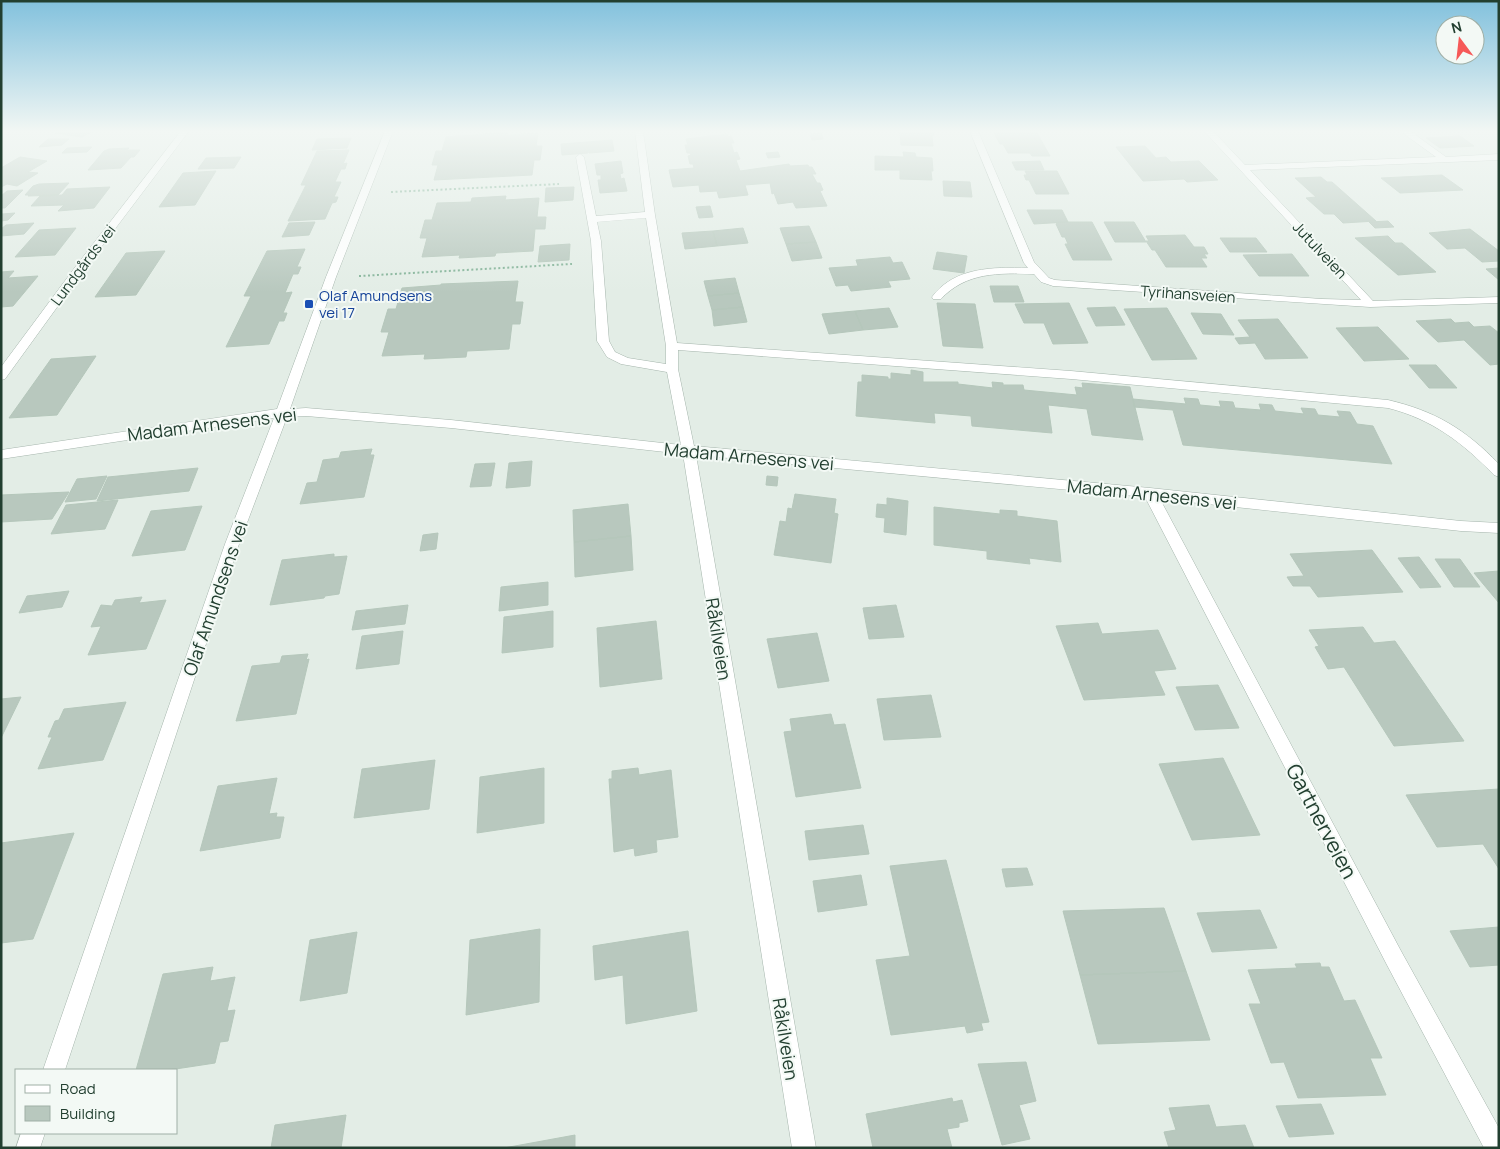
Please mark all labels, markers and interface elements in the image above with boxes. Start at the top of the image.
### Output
north arrow [1435,15,1485,65]
text: N [1449,16,1464,37]
street label: Jutulveien [1288,217,1352,283]
street label: Lundgårds vei [46,220,120,310]
street label: Tyrihansveien [1140,280,1236,308]
place label: Olaf Amundsens vei 17 [319,285,432,323]
marker: Olaf Amundsens vei 17 [303,298,315,310]
street label: Madam Arnesens vei [126,402,298,446]
street label: Madam Arnesens vei [663,437,835,475]
street label: Madam Arnesens vei [1066,473,1238,515]
street label: Olaf Amundsens vei [177,517,253,679]
street label: Råkilveien [701,596,737,682]
street label: Gartnerveien [1280,759,1364,883]
street label: Råkilveien [768,996,804,1082]
legend [15,1069,178,1134]
text: Road [60,1078,96,1099]
text: Building [60,1103,115,1124]

